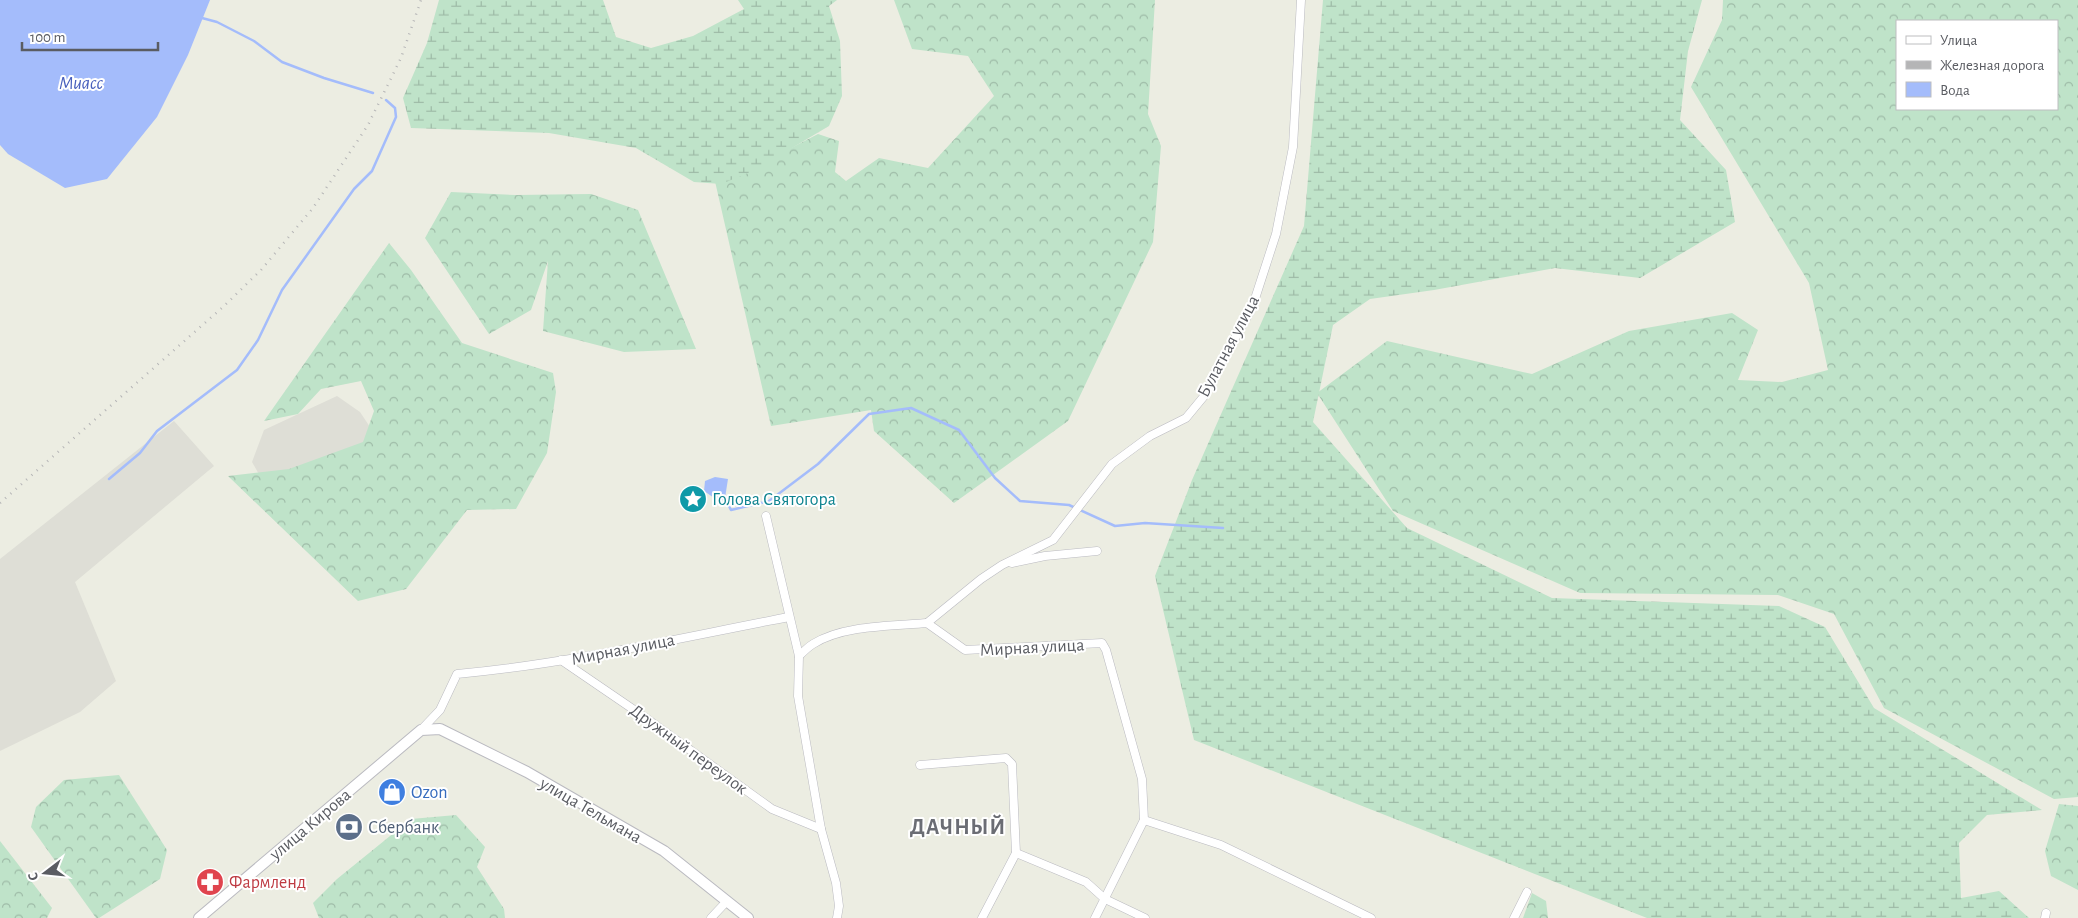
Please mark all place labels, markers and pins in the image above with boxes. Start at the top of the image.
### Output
place icon: Голова Святогора [678,484,708,514]
place label: Голова Святогора [712,491,836,509]
shop icon: Ozon [377,777,407,807]
place label: Ozon [411,784,448,802]
bank icon: Сбербанк [334,812,364,842]
place label: Сбербанк [368,818,440,837]
pharmacy icon: Фармленд [195,867,225,897]
place label: Фармленд [229,874,306,892]

